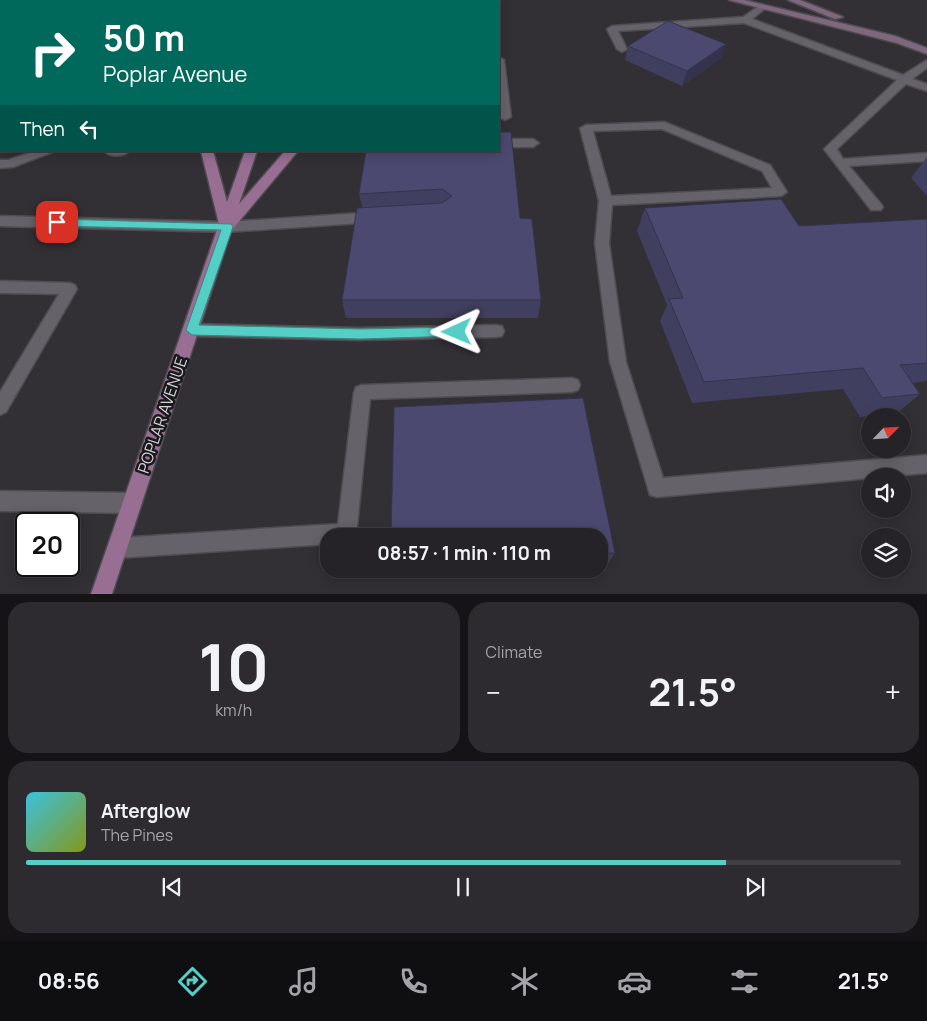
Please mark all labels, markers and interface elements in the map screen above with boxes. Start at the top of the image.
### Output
text: 50 m [103,14,185,62]
icon: right [20,20,85,85]
text: Poplar Avenue [103,59,247,89]
icon: left [75,115,103,143]
text: Then [20,116,65,142]
pin [36,201,78,243]
icon: arrive [43,208,71,236]
position arrow [430,305,482,357]
street label: POPLAR AVENUE [132,354,192,476]
north arrow [861,408,911,458]
map controls [861,408,911,578]
button: sound [861,468,911,518]
speed limit sign: 20 [15,512,80,577]
button: layers [861,528,911,578]
text: 08:57 · 1 min · 110 m [377,540,551,566]
text: 10 [198,622,269,711]
text: Climate [486,641,542,663]
text: 21.5° [648,665,737,717]
text: − [486,673,501,711]
text: + [885,673,901,711]
text: km/h [215,699,252,721]
text: Afterglow [101,798,190,824]
text: The Pines [101,824,173,846]
icon: previous [158,873,186,901]
icon: pause [449,873,477,901]
icon: next [741,873,769,901]
icon: directions [175,964,210,999]
icon: music [286,964,321,999]
icon: phone [396,964,431,999]
icon: climate [507,964,542,999]
icon: car [617,964,652,999]
icon: filters [727,964,762,999]
text: 08:56 [38,966,100,996]
text: 21.5° [838,966,889,996]

